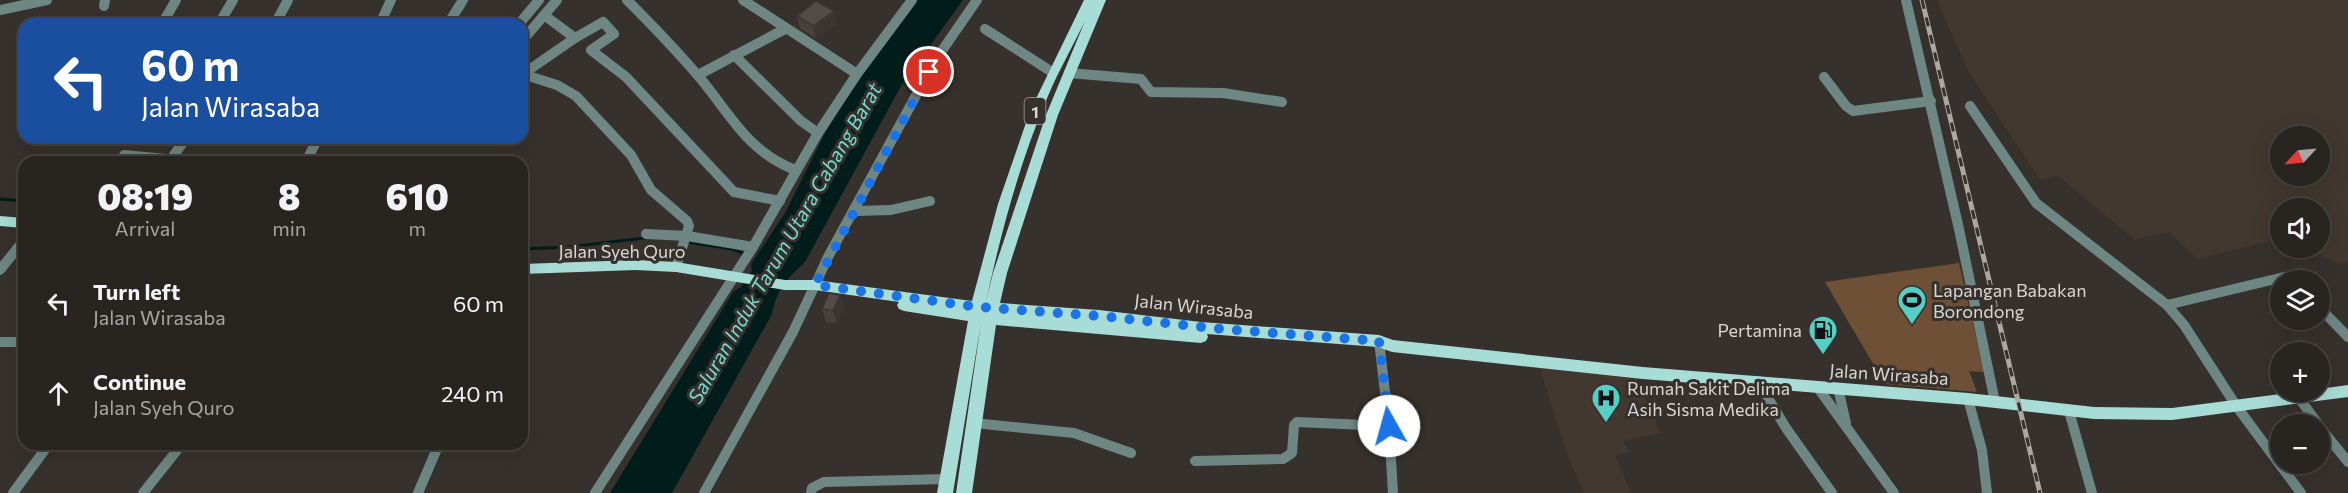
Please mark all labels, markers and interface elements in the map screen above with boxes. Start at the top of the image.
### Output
text: 60 m [141,38,240,90]
icon: left [42,42,120,120]
pin [903,46,954,97]
icon: arrive [912,55,945,88]
water label: Saluran Induk Tarum Utara Cabang Barat [682,78,886,408]
text: Jalan Wirasaba [141,90,320,123]
road number: 1 [1024,98,1046,124]
north arrow [2270,126,2330,186]
map controls [2270,126,2330,474]
text: 08:19 [97,173,193,217]
text: 8 [278,173,301,217]
text: 610 [385,173,449,217]
button: sound [2270,198,2330,258]
text: Arrival [115,216,175,240]
text: min [272,216,306,240]
text: m [408,216,426,240]
street label: Jalan Syeh Quro [558,240,686,262]
button: layers [2270,270,2330,330]
text: Turn left [93,278,180,305]
place label: Lapangan Babakan Borondong [1933,279,2086,322]
sports icon: Lapangan Babakan Borondong [1896,284,1928,326]
icon: left [42,287,75,320]
street label: Jalan Wirasaba [1133,289,1255,323]
text: 60 m [453,290,504,317]
text: Jalan Wirasaba [93,305,226,329]
fuel station icon: Pertamina [1807,314,1839,356]
place label: Pertamina [1717,319,1802,341]
button: + [2270,342,2330,402]
street label: Jalan Wirasaba [1829,359,1949,389]
text: Continue [93,368,186,395]
icon: ahead [42,377,75,410]
place label: Rumah Sakit Delima Asih Sisma Medika [1627,377,1790,420]
text: 240 m [441,380,504,407]
hospital icon: Rumah Sakit Delima Asih Sisma Medika [1590,382,1622,424]
position arrow [1357,394,1421,458]
text: Jalan Syeh Quro [93,395,234,419]
button: − [2270,414,2330,474]

